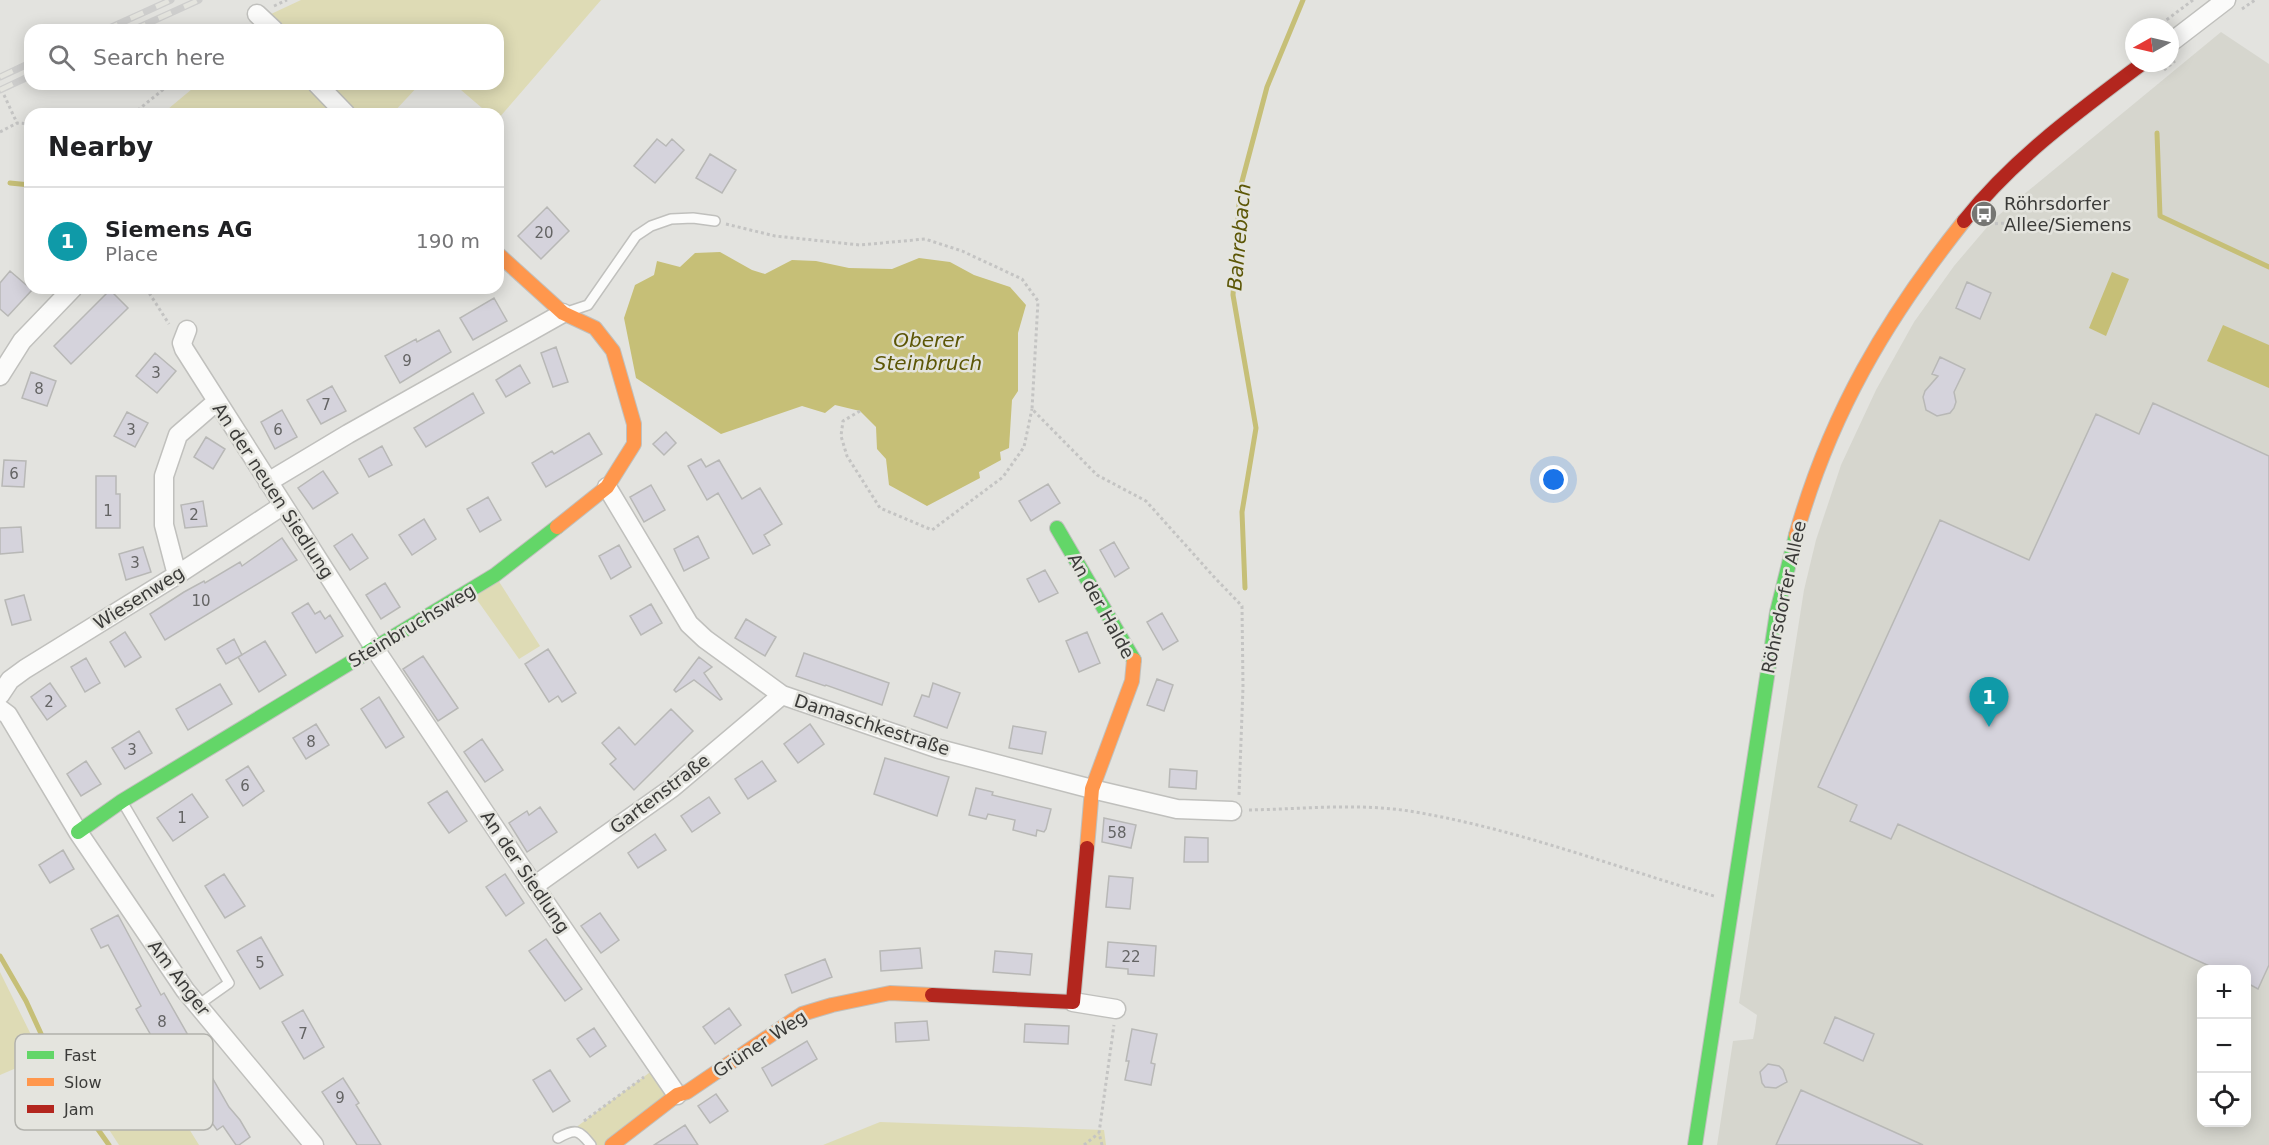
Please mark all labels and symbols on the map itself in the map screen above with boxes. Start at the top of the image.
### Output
north arrow [2125,18,2179,72]
water label: Bahrebach [1222,182,1256,292]
place label: Röhrsdorfer Allee/Siemens [2004,193,2131,235]
bus stop icon: Röhrsdorfer Allee/Siemens [1969,199,1999,229]
house number: 20 [534,224,554,242]
water label: Oberer Steinbruch [874,328,982,375]
house number: 9 [402,352,412,370]
house number: 3 [151,364,161,382]
house number: 8 [34,380,44,398]
house number: 7 [321,396,331,414]
street label: An der neuen Siedlung [209,399,338,583]
house number: 3 [126,421,136,439]
house number: 6 [273,421,283,439]
house number: 6 [9,465,19,483]
your location [1539,465,1568,494]
house number: 1 [103,502,113,520]
house number: 2 [189,506,199,524]
street label: Röhrsdorfer Allee [1757,519,1810,675]
street label: An der Halde [1064,549,1139,662]
house number: 3 [130,554,140,572]
street label: Wiesenweg [90,561,188,634]
street label: Steinbruchsweg [345,579,479,672]
house number: 10 [191,592,211,610]
pin: 1 [1970,678,2008,727]
street label: Damaschkestraße [792,689,953,760]
house number: 2 [44,693,54,711]
house number: 8 [306,733,316,751]
house number: 3 [127,741,137,759]
street label: Gartenstraße [606,749,714,838]
house number: 6 [240,777,250,795]
street label: An der Siedlung [477,806,574,937]
house number: 1 [177,809,187,827]
house number: 58 [1107,824,1127,842]
street label: Am Anger [144,936,215,1020]
house number: 22 [1121,948,1141,966]
house number: 5 [255,954,265,972]
street label: Grüner Weg [709,1005,811,1082]
house number: 8 [157,1013,167,1031]
house number: 7 [298,1025,308,1043]
legend [15,1034,213,1130]
text: Fast [64,1046,96,1065]
text: Slow [64,1073,101,1092]
house number: 9 [335,1089,345,1107]
text: Jam [63,1100,94,1119]

